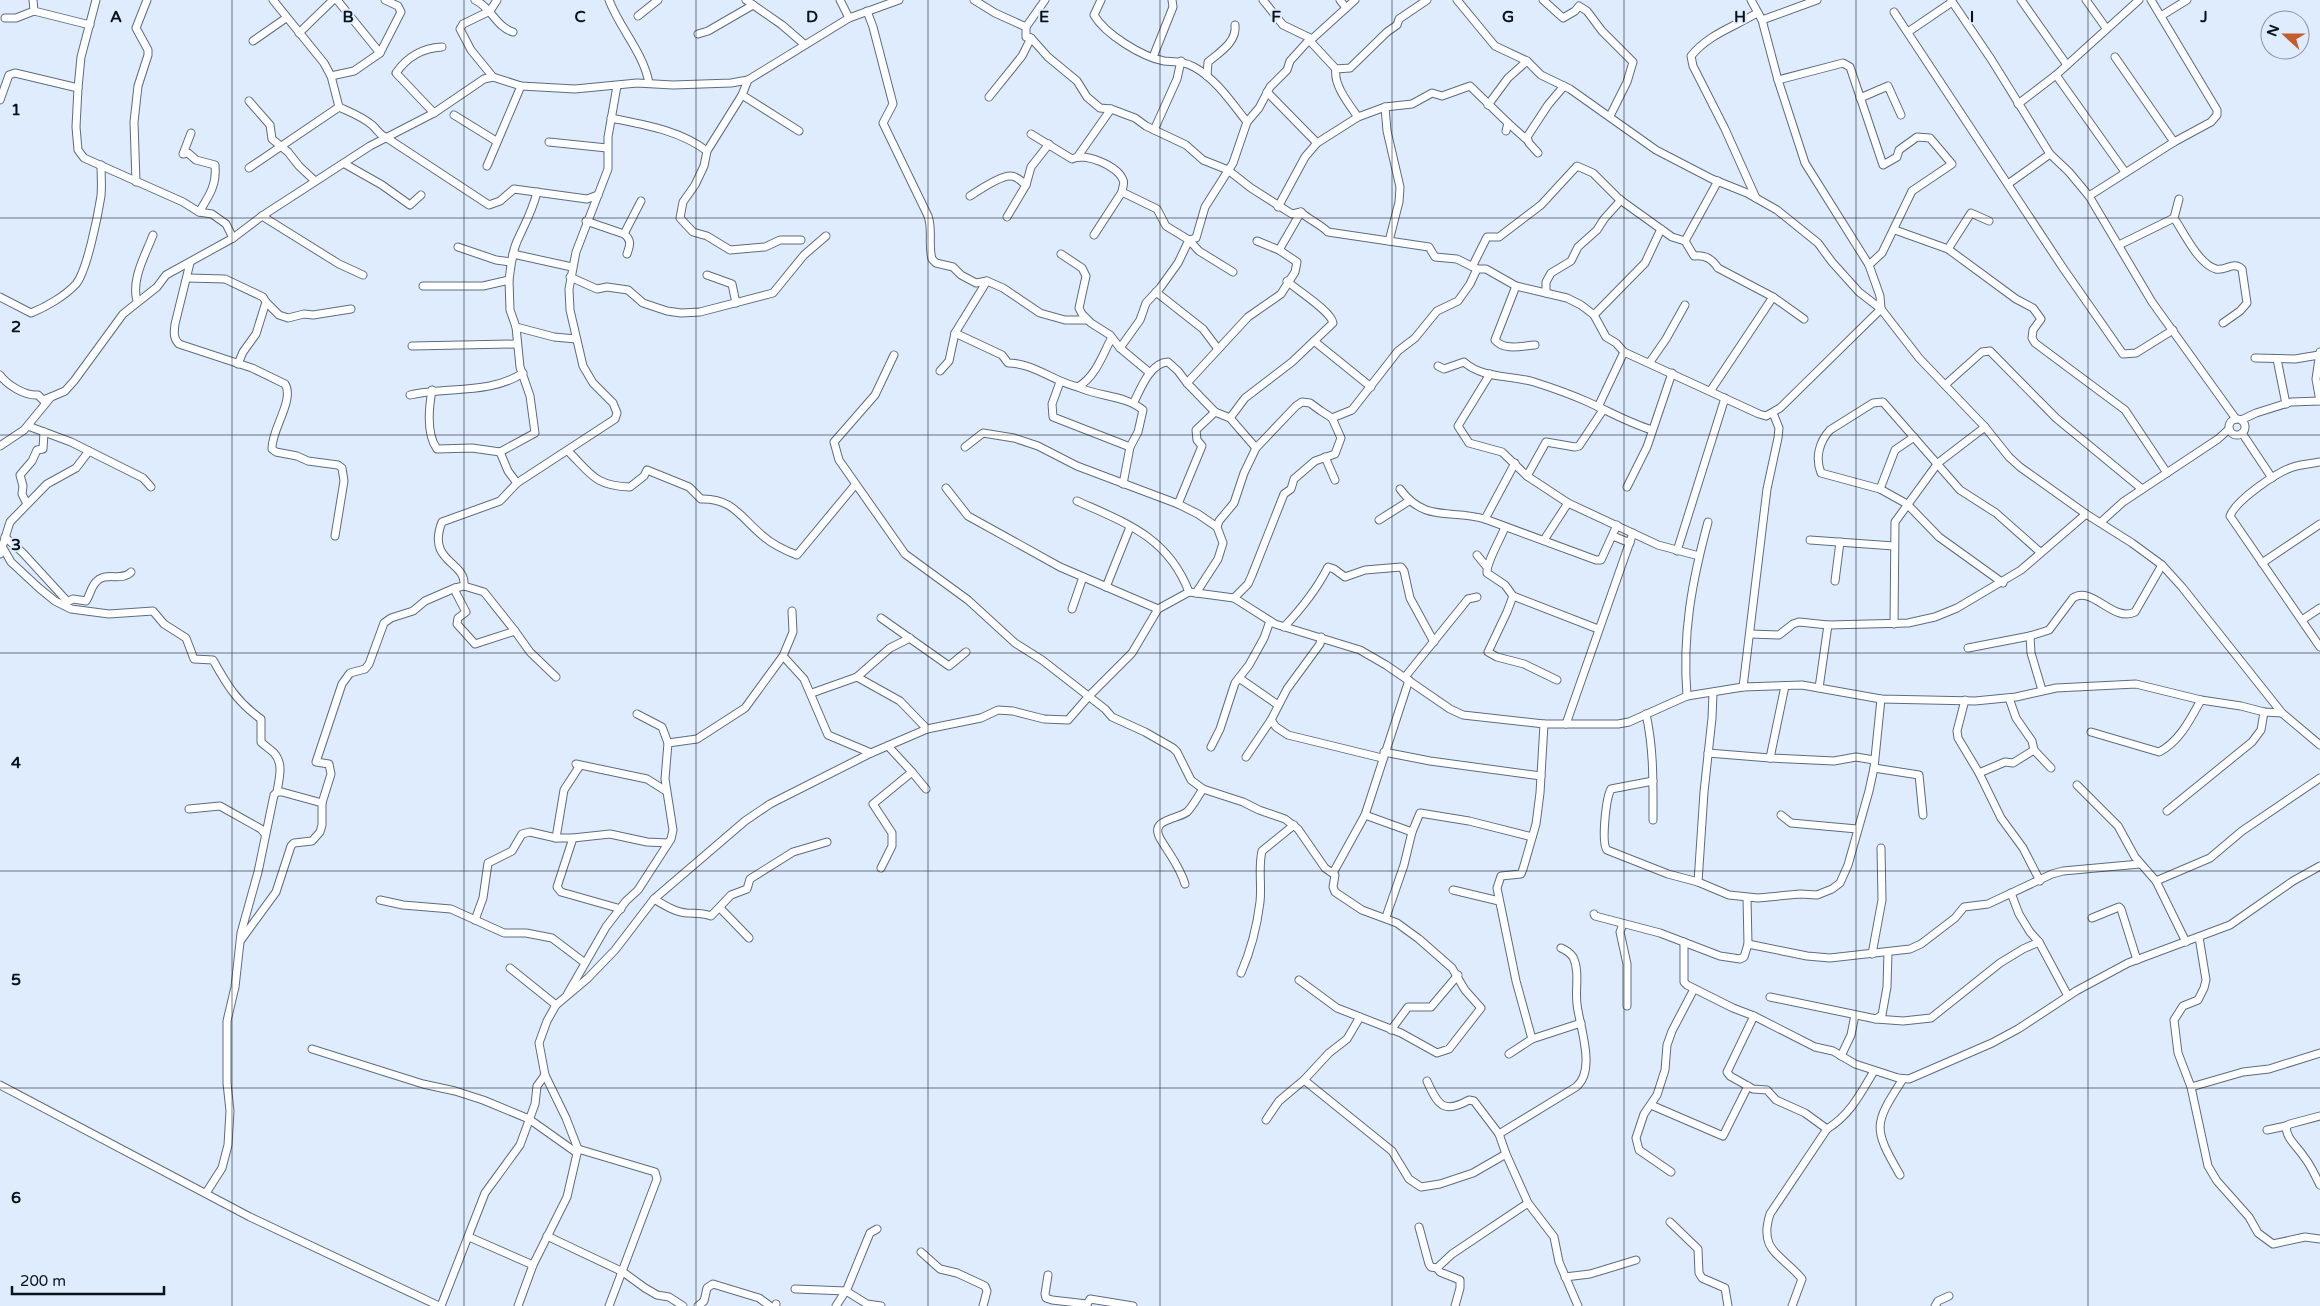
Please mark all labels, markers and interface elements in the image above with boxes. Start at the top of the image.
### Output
text: A [110,7,122,27]
text: B [342,7,354,27]
text: C [574,7,586,27]
text: D [806,7,818,27]
text: E [1039,7,1049,27]
text: F [1271,7,1281,27]
text: G [1502,7,1514,27]
text: H [1734,7,1746,27]
text: I [1970,7,1974,27]
text: J [2199,7,2208,27]
north arrow [2260,10,2310,60]
text: N [2263,22,2283,39]
text: 1 [11,100,21,120]
text: 2 [11,317,21,337]
text: 3 [11,535,21,555]
text: 4 [11,753,21,773]
text: 5 [11,970,21,990]
text: 6 [11,1188,21,1208]
scale bar [12,1264,165,1296]
text: 200 m [20,1272,66,1290]

